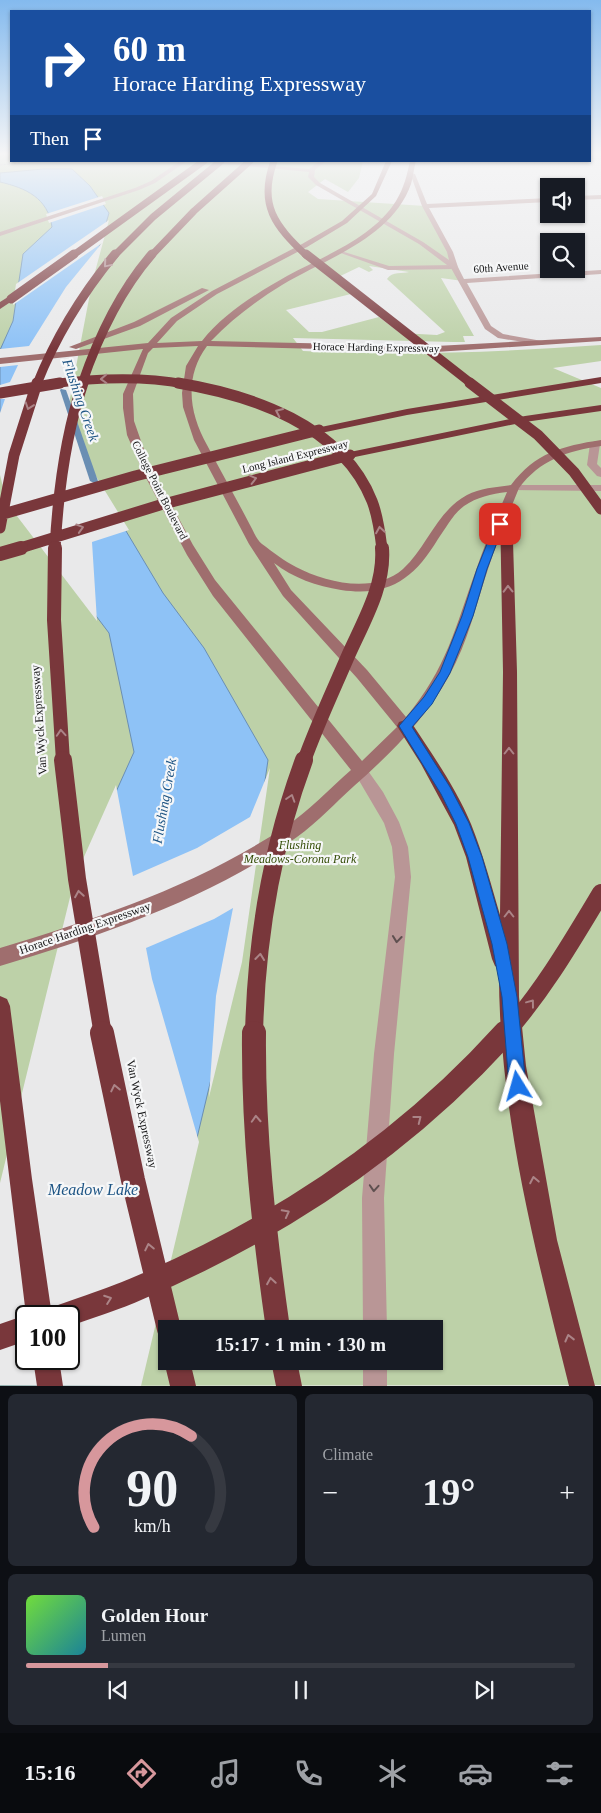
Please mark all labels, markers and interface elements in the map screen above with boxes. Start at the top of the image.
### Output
icon: right [30,30,95,95]
text: 60 m [113,30,186,69]
text: Horace Harding Expressway [113,71,366,96]
icon: arrive [79,125,107,153]
text: Then [30,128,69,149]
map controls [540,178,585,278]
button: sound [540,178,585,223]
button: search [540,233,585,278]
one-way arrow [104,258,112,267]
street label: 60th Avenue [473,259,529,275]
street label: Horace Harding Expressway [313,340,440,354]
water label: Flushing Creek [59,356,102,444]
one-way arrow [100,374,108,385]
one-way arrow [25,401,35,410]
one-way arrow [275,407,284,418]
street label: Long Island Expressway [241,437,350,475]
street label: College Point Boulevard [130,439,190,542]
one-way arrow [249,475,257,485]
pin [479,503,521,545]
icon: arrive [486,510,514,538]
one-way arrow [75,524,83,534]
one-way arrow [376,526,386,535]
one-way arrow [502,584,513,592]
street label: Van Wyck Expressway [28,664,50,776]
one-way arrow [55,729,66,737]
one-way arrow [504,747,514,754]
water label: Flushing Creek [149,757,179,846]
one-way arrow [286,794,296,802]
park label: Flushing Meadows-Corona Park [243,838,357,866]
one-way arrow [74,890,85,898]
street label: Horace Harding Expressway [18,899,152,957]
one-way arrow [504,909,514,917]
one-way arrow [392,935,403,943]
one-way arrow [254,952,265,960]
one-way arrow [526,1000,534,1009]
street label: Van Wyck Expressway [124,1059,160,1169]
position arrow [491,1059,543,1111]
one-way arrow [110,1084,120,1093]
one-way arrow [250,1115,261,1123]
one-way arrow [412,1116,421,1124]
one-way arrow [529,1175,539,1184]
water label: Meadow Lake [47,1181,138,1198]
one-way arrow [369,1184,380,1192]
one-way arrow [281,1209,290,1219]
one-way arrow [144,1243,155,1252]
one-way arrow [266,1276,277,1284]
one-way arrow [104,1295,112,1305]
speed limit sign: 100 [15,1305,80,1370]
text: 15:17 · 1 min · 130 m [215,1334,386,1355]
one-way arrow [564,1334,575,1343]
text: Climate [323,1446,373,1463]
text: 90 [126,1460,178,1517]
text: 19° [422,1471,475,1513]
text: − [323,1477,338,1508]
text: + [559,1477,575,1508]
text: km/h [134,1516,171,1536]
text: Golden Hour [101,1605,208,1626]
text: Lumen [101,1627,146,1644]
icon: previous [104,1676,132,1704]
icon: pause [287,1676,315,1704]
icon: next [470,1676,498,1704]
icon: directions [124,1756,159,1791]
icon: music [208,1756,243,1791]
icon: phone [291,1756,326,1791]
icon: climate [375,1756,410,1791]
icon: car [458,1756,493,1791]
icon: filters [542,1756,577,1791]
text: 15:16 [24,1760,76,1785]

